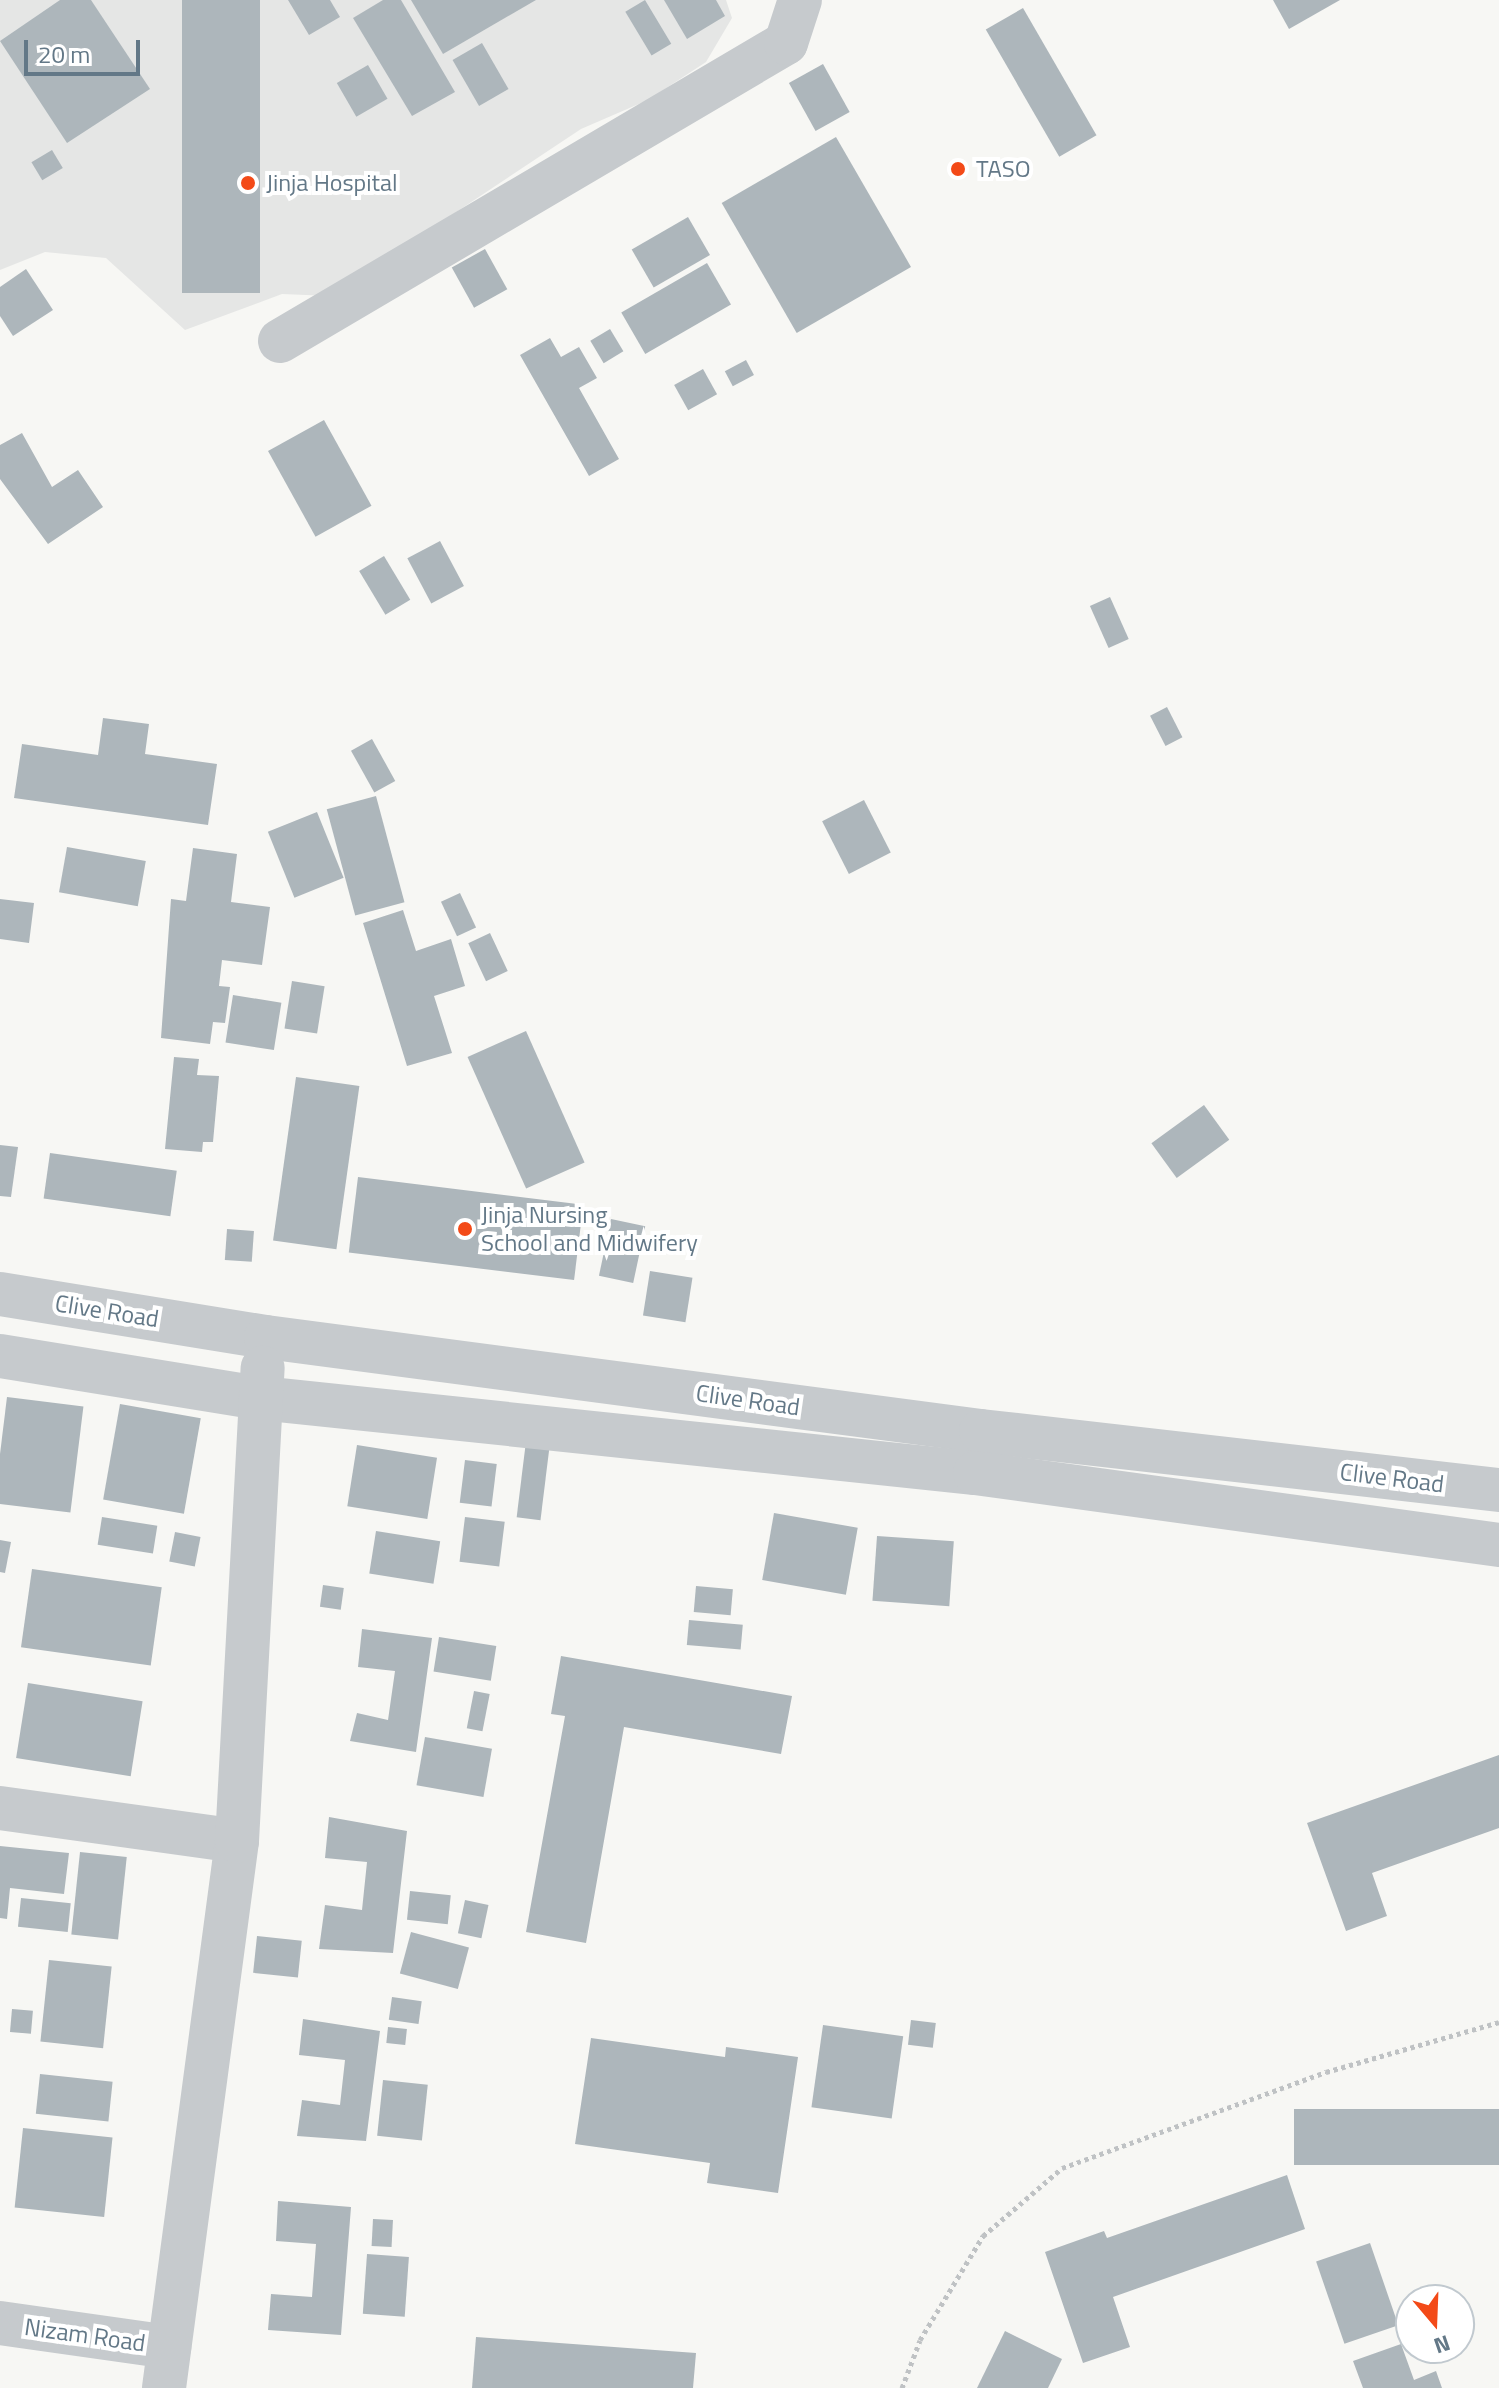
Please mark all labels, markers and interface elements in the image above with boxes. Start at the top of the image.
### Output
scale bar [28,24,144,74]
text: 20 m [38,36,90,72]
place label: TASO [976,155,1030,183]
marker: TASO [947,158,969,180]
place label: Jinja Hospital [266,169,397,197]
marker: Jinja Hospital [237,172,259,194]
place label: Jinja Nursing School and Midwifery [481,1201,698,1257]
marker: Jinja Nursing School and Midwifery [456,1220,474,1238]
street label: Clive Road [53,1289,161,1333]
street label: Clive Road [694,1378,802,1422]
street label: Clive Road [1338,1457,1446,1499]
north arrow [1395,2284,1475,2364]
street label: Nizam Road [23,2312,147,2358]
text: N [1429,2326,1455,2363]

